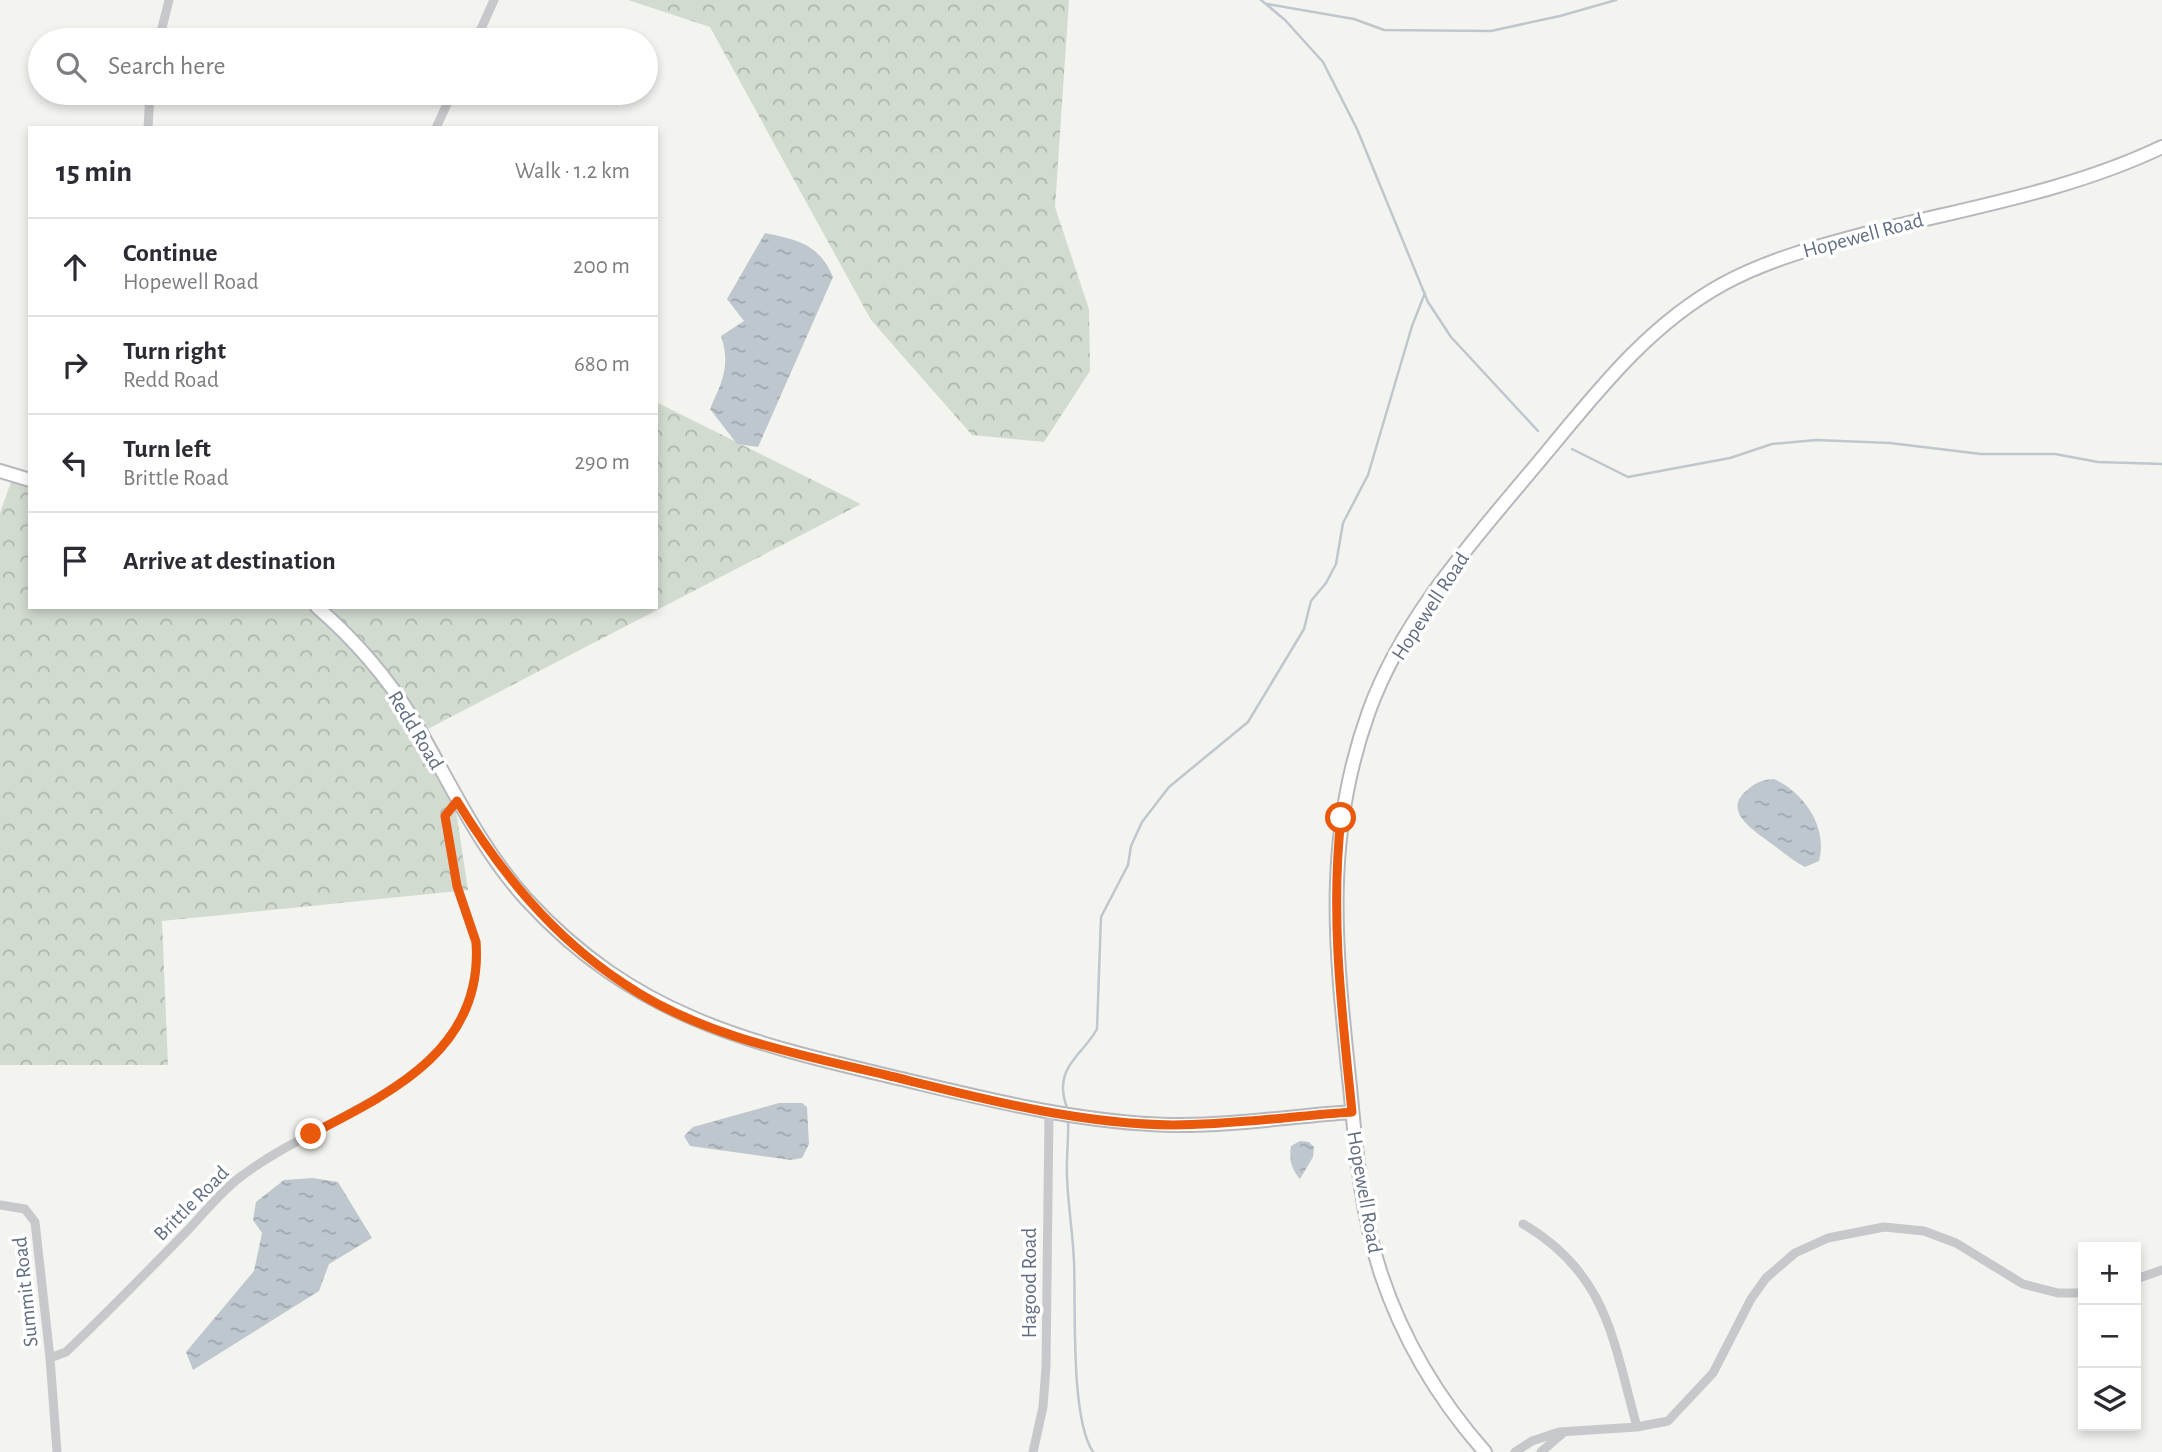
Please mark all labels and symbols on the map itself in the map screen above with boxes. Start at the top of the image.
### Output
street label: Hopewell Road [1801,209,1926,262]
street label: Hopewell Road [1388,549,1473,664]
street label: Redd Road [384,687,447,773]
route start [1325,802,1356,833]
route end [295,1118,326,1149]
street label: Hopewell Road [1343,1129,1386,1255]
street label: Brittle Road [150,1162,233,1245]
street label: Hagood Road [1019,1228,1040,1338]
street label: Summit Road [9,1236,42,1348]

